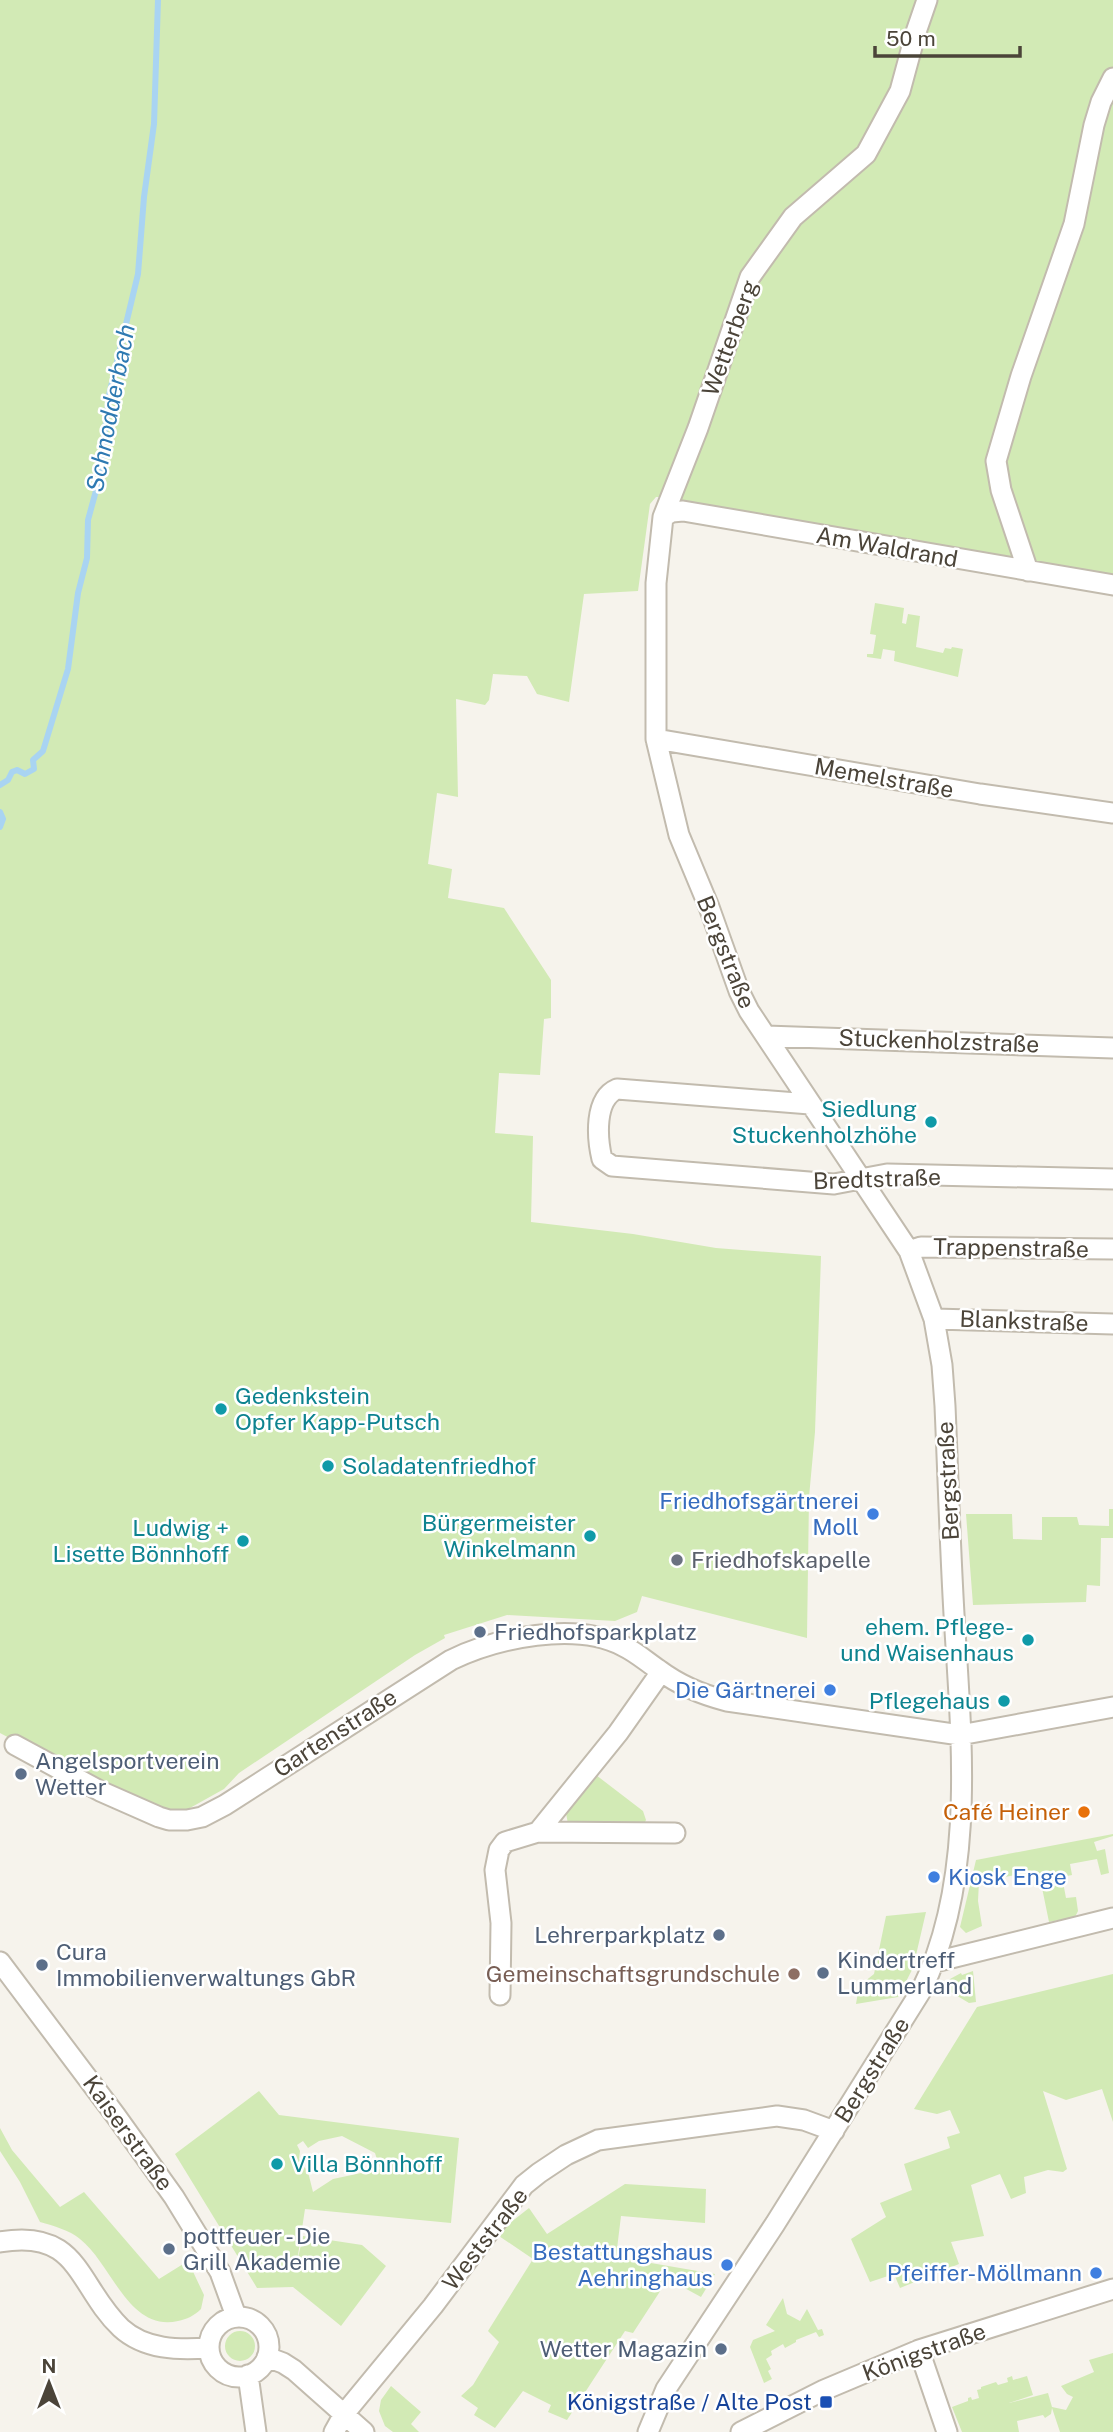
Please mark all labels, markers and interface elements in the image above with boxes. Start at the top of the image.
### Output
scale bar [875,14,1020,58]
text: 50 m [886,26,936,51]
street label: Wetterberg [696,276,763,400]
water label: Schnodderbach [80,322,140,494]
street label: Am Waldrand [814,521,960,572]
street label: Memelstraße [812,752,956,803]
street label: Bergstraße [692,891,761,1012]
street label: Stuckenholzstraße [838,1024,1040,1057]
place label: Siedlung Stuckenholzhöhe [732,1095,917,1148]
marker: Siedlung Stuckenholzhöhe [923,1114,939,1130]
street label: Bredtstraße [813,1163,941,1194]
street label: Trappenstraße [933,1233,1089,1262]
street label: Blankstraße [959,1305,1089,1336]
place label: Gedenkstein Opfer Kapp-Putsch [235,1382,440,1435]
marker: Gedenkstein Opfer Kapp-Putsch [213,1401,229,1417]
street label: Bergstraße [931,1421,964,1541]
place label: Soladatenfriedhof [342,1452,536,1479]
marker: Soladatenfriedhof [320,1458,336,1474]
place label: Friedhofsgärtnerei Moll [659,1487,859,1540]
marker: Friedhofsgärtnerei Moll [865,1506,881,1522]
place label: Bürgermeister Winkelmann [422,1509,576,1562]
place label: Ludwig + Lisette Bönnhoff [52,1514,229,1567]
marker: Bürgermeister Winkelmann [582,1528,598,1544]
marker: Ludwig + Lisette Bönnhoff [235,1533,251,1549]
place label: Friedhofskapelle [691,1546,871,1573]
marker: Friedhofskapelle [669,1552,685,1568]
place label: ehem. Pflege- und Waisenhaus [840,1613,1014,1666]
place label: Friedhofsparkplatz [494,1618,697,1645]
marker: Friedhofsparkplatz [472,1624,488,1640]
marker: ehem. Pflege- und Waisenhaus [1020,1632,1036,1648]
place label: Die Gärtnerei [675,1676,816,1703]
marker: Die Gärtnerei [822,1682,838,1698]
street label: Gartenstraße [268,1683,401,1782]
place label: Pflegehaus [869,1687,990,1714]
marker: Pflegehaus [996,1693,1012,1709]
place label: Angelsportverein Wetter [35,1747,220,1800]
marker: Angelsportverein Wetter [13,1766,29,1782]
place label: Café Heiner [943,1798,1070,1825]
marker: Café Heiner [1076,1804,1092,1820]
place label: Kiosk Enge [948,1863,1067,1890]
marker: Kiosk Enge [926,1869,942,1885]
place label: Lehrerparkplatz [534,1921,705,1948]
marker: Lehrerparkplatz [711,1927,727,1943]
place label: Cura Immobilienverwaltungs GbR [56,1938,356,1991]
place label: Kindertreff Lummerland [837,1946,972,1999]
marker: Cura Immobilienverwaltungs GbR [34,1957,50,1973]
place label: Gemeinschaftsgrundschule [486,1960,780,1987]
marker: Kindertreff Lummerland [815,1965,831,1981]
marker: Gemeinschaftsgrundschule [786,1966,802,1982]
street label: Bergstraße [829,2012,915,2127]
street label: Kaiserstraße [78,2070,179,2196]
place label: Villa Bönnhoff [291,2150,443,2177]
marker: Villa Bönnhoff [269,2156,285,2172]
street label: Weststraße [436,2182,533,2295]
place label: pottfeuer - Die Grill Akademie [183,2222,341,2275]
place label: Bestattungshaus Aehringhaus [532,2238,713,2291]
marker: pottfeuer - Die Grill Akademie [161,2241,177,2257]
marker: Bestattungshaus Aehringhaus [719,2257,735,2273]
place label: Pfeiffer-Möllmann [887,2259,1082,2286]
marker: Pfeiffer-Möllmann [1088,2265,1104,2281]
street label: Königstraße [859,2317,989,2386]
place label: Wetter Magazin [540,2335,707,2362]
marker: Wetter Magazin [713,2341,729,2357]
north arrow [14,2348,84,2418]
text: N [42,2355,56,2377]
place label: Königstraße / Alte Post [567,2388,812,2415]
marker: Königstraße / Alte Post [818,2394,834,2410]

